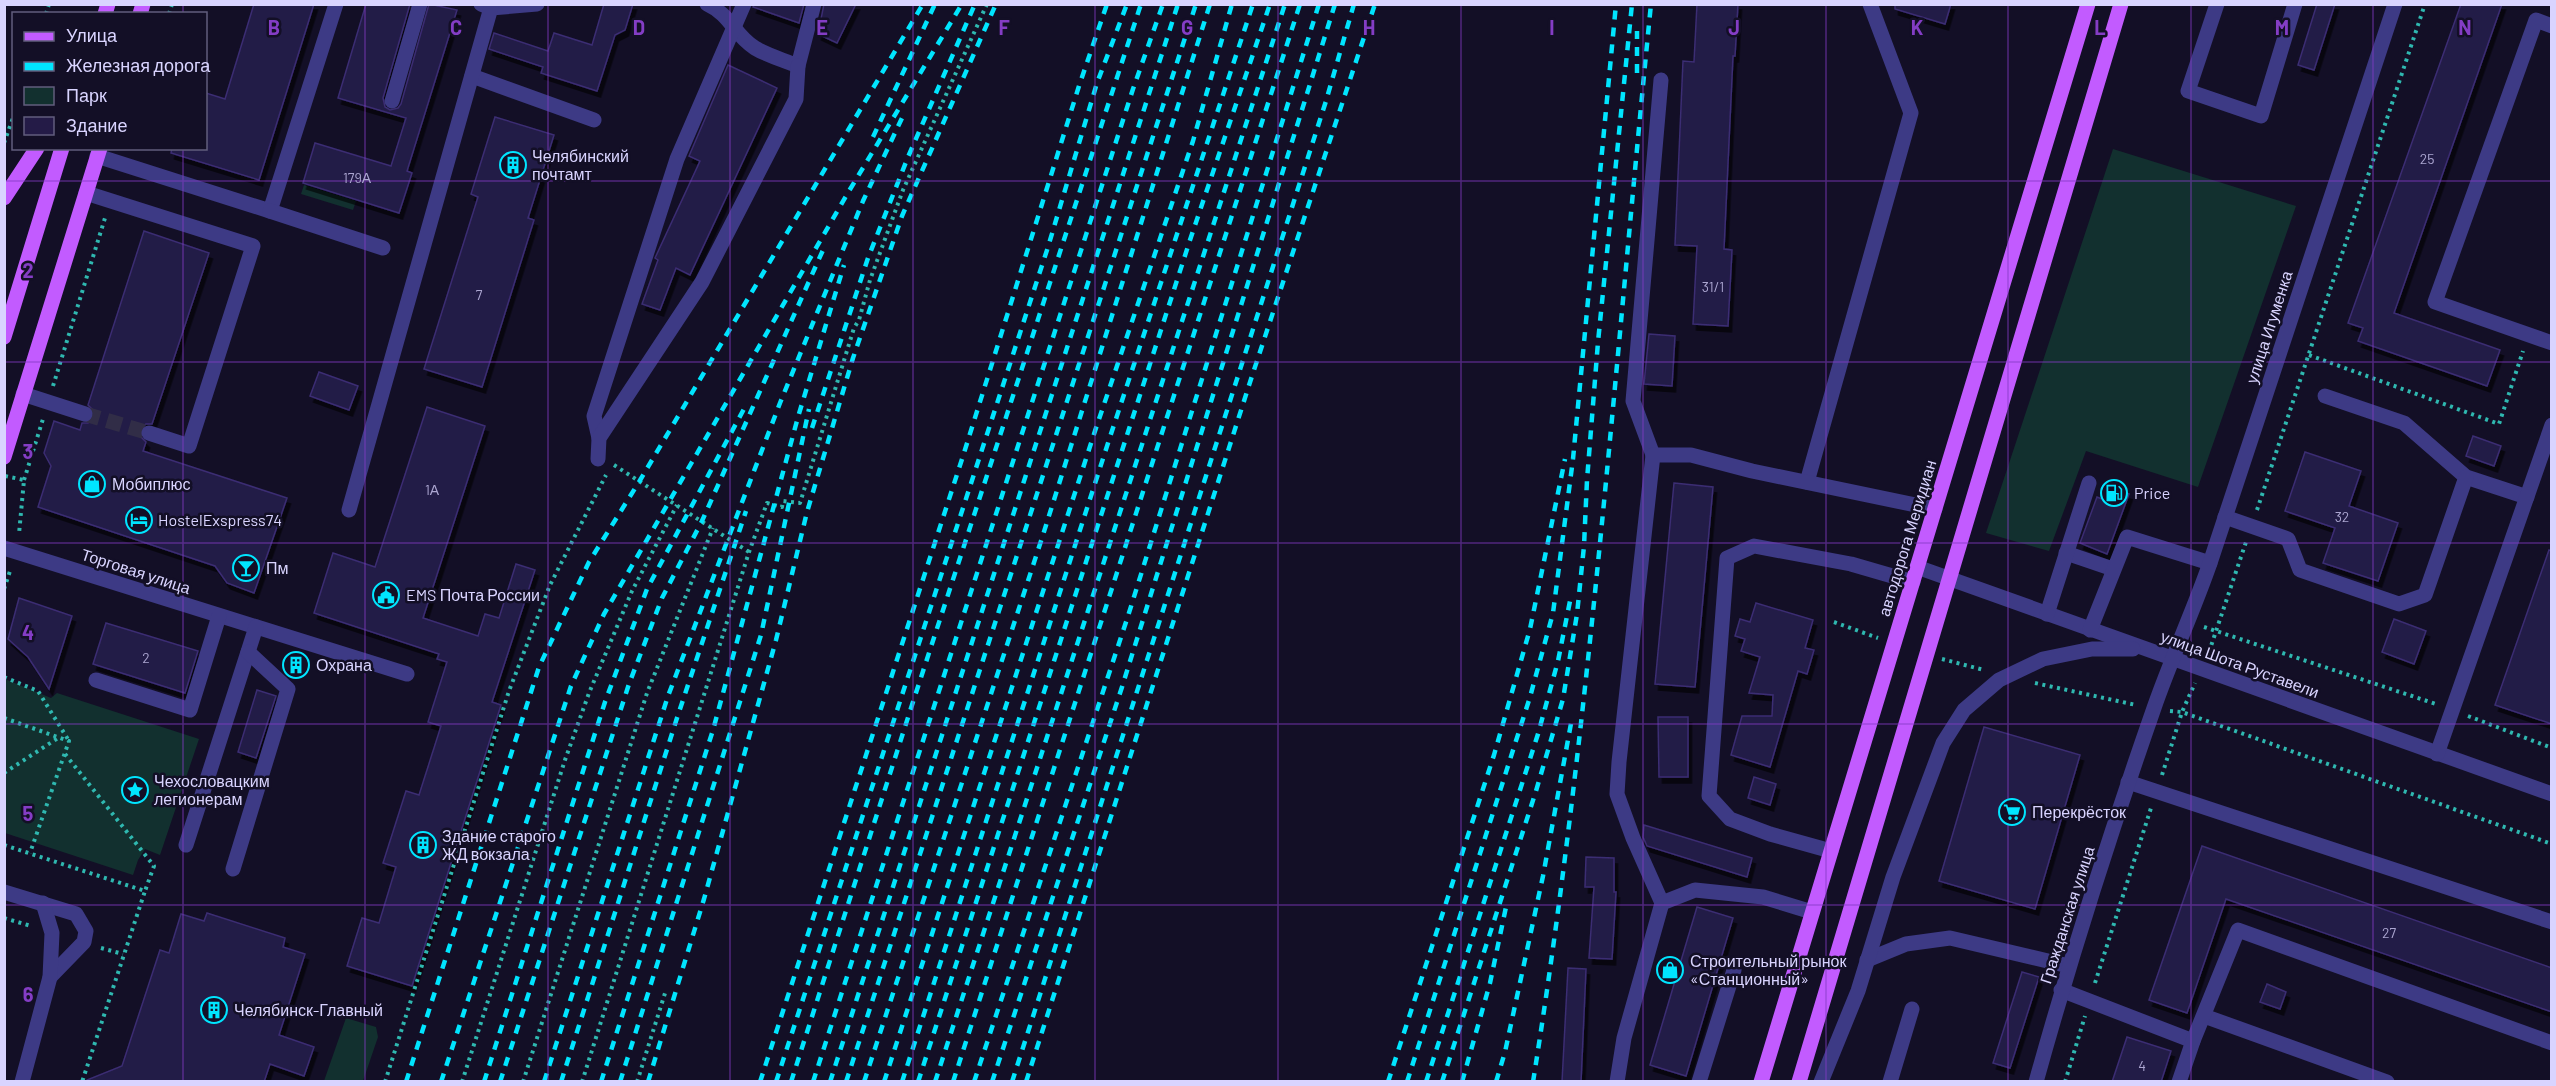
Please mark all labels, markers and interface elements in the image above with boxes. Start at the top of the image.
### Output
legend [12,12,207,150]
text: B [268,15,280,39]
text: C [450,15,462,39]
text: D [633,15,645,39]
text: E [816,15,828,39]
text: F [998,15,1010,39]
text: G [1181,15,1193,39]
text: H [1363,15,1375,39]
text: I [1549,15,1555,39]
text: J [1728,15,1740,39]
text: K [1911,15,1924,39]
text: L [2094,15,2106,39]
text: M [2275,15,2289,39]
text: N [2458,15,2472,39]
text: Улица [66,24,118,46]
text: Железная дорога [66,54,211,76]
text: Парк [66,84,107,106]
text: Здание [66,114,127,136]
place label: Челябинский почтамт [532,146,629,183]
building icon: Челябинский почтамт [498,150,528,180]
house number: 25 [2420,150,2434,167]
house number: 179А [343,169,372,186]
text: 2 [22,258,34,282]
street label: улица Игуменка [2241,268,2296,386]
house number: 31/1 [1702,278,1724,295]
house number: 7 [476,286,483,303]
text: 3 [23,439,33,463]
street label: автодорога Меридиан [1874,457,1939,618]
shop icon: Мобиплюс [77,469,107,499]
place label: Мобиплюс [112,474,191,493]
fuel station icon: Price [2099,478,2129,508]
house number: 1А [425,481,440,498]
place label: Price [2134,483,2170,502]
hotel icon: HostelExspress74 [124,505,154,535]
house number: 32 [2335,508,2349,525]
place label: HostelExspress74 [158,510,282,529]
street label: Торговая улица [79,544,193,597]
bar icon: Пм [231,553,261,583]
place label: Пм [266,558,289,577]
public building icon: EMS Почта России [371,580,401,610]
place label: EMS Почта России [406,585,540,604]
text: 4 [22,620,34,644]
street label: улица Шота Руставели [2158,626,2322,701]
house number: 2 [142,649,150,666]
building icon: Охрана [281,650,311,680]
place label: Охрана [316,655,372,674]
place label: Чехословацким легионерам [154,771,270,808]
place icon: Чехословацким легионерам [120,775,150,805]
supermarket icon: Перекрёсток [1997,797,2027,827]
text: 5 [23,801,34,825]
place label: Перекрёсток [2032,802,2127,821]
place label: Здание старого ЖД вокзала [442,826,556,863]
building icon: Здание старого ЖД вокзала [408,830,438,860]
street label: Гражданская улица [2035,844,2098,986]
house number: 27 [2382,924,2396,941]
place label: Строительный рынок «Станционный» [1690,951,1847,988]
shop icon: Строительный рынок «Станционный» [1655,955,1685,985]
text: 6 [23,982,34,1006]
building icon: Челябинск-Главный [199,995,229,1025]
place label: Челябинск-Главный [234,1000,383,1019]
house number: 4 [2138,1057,2146,1074]

